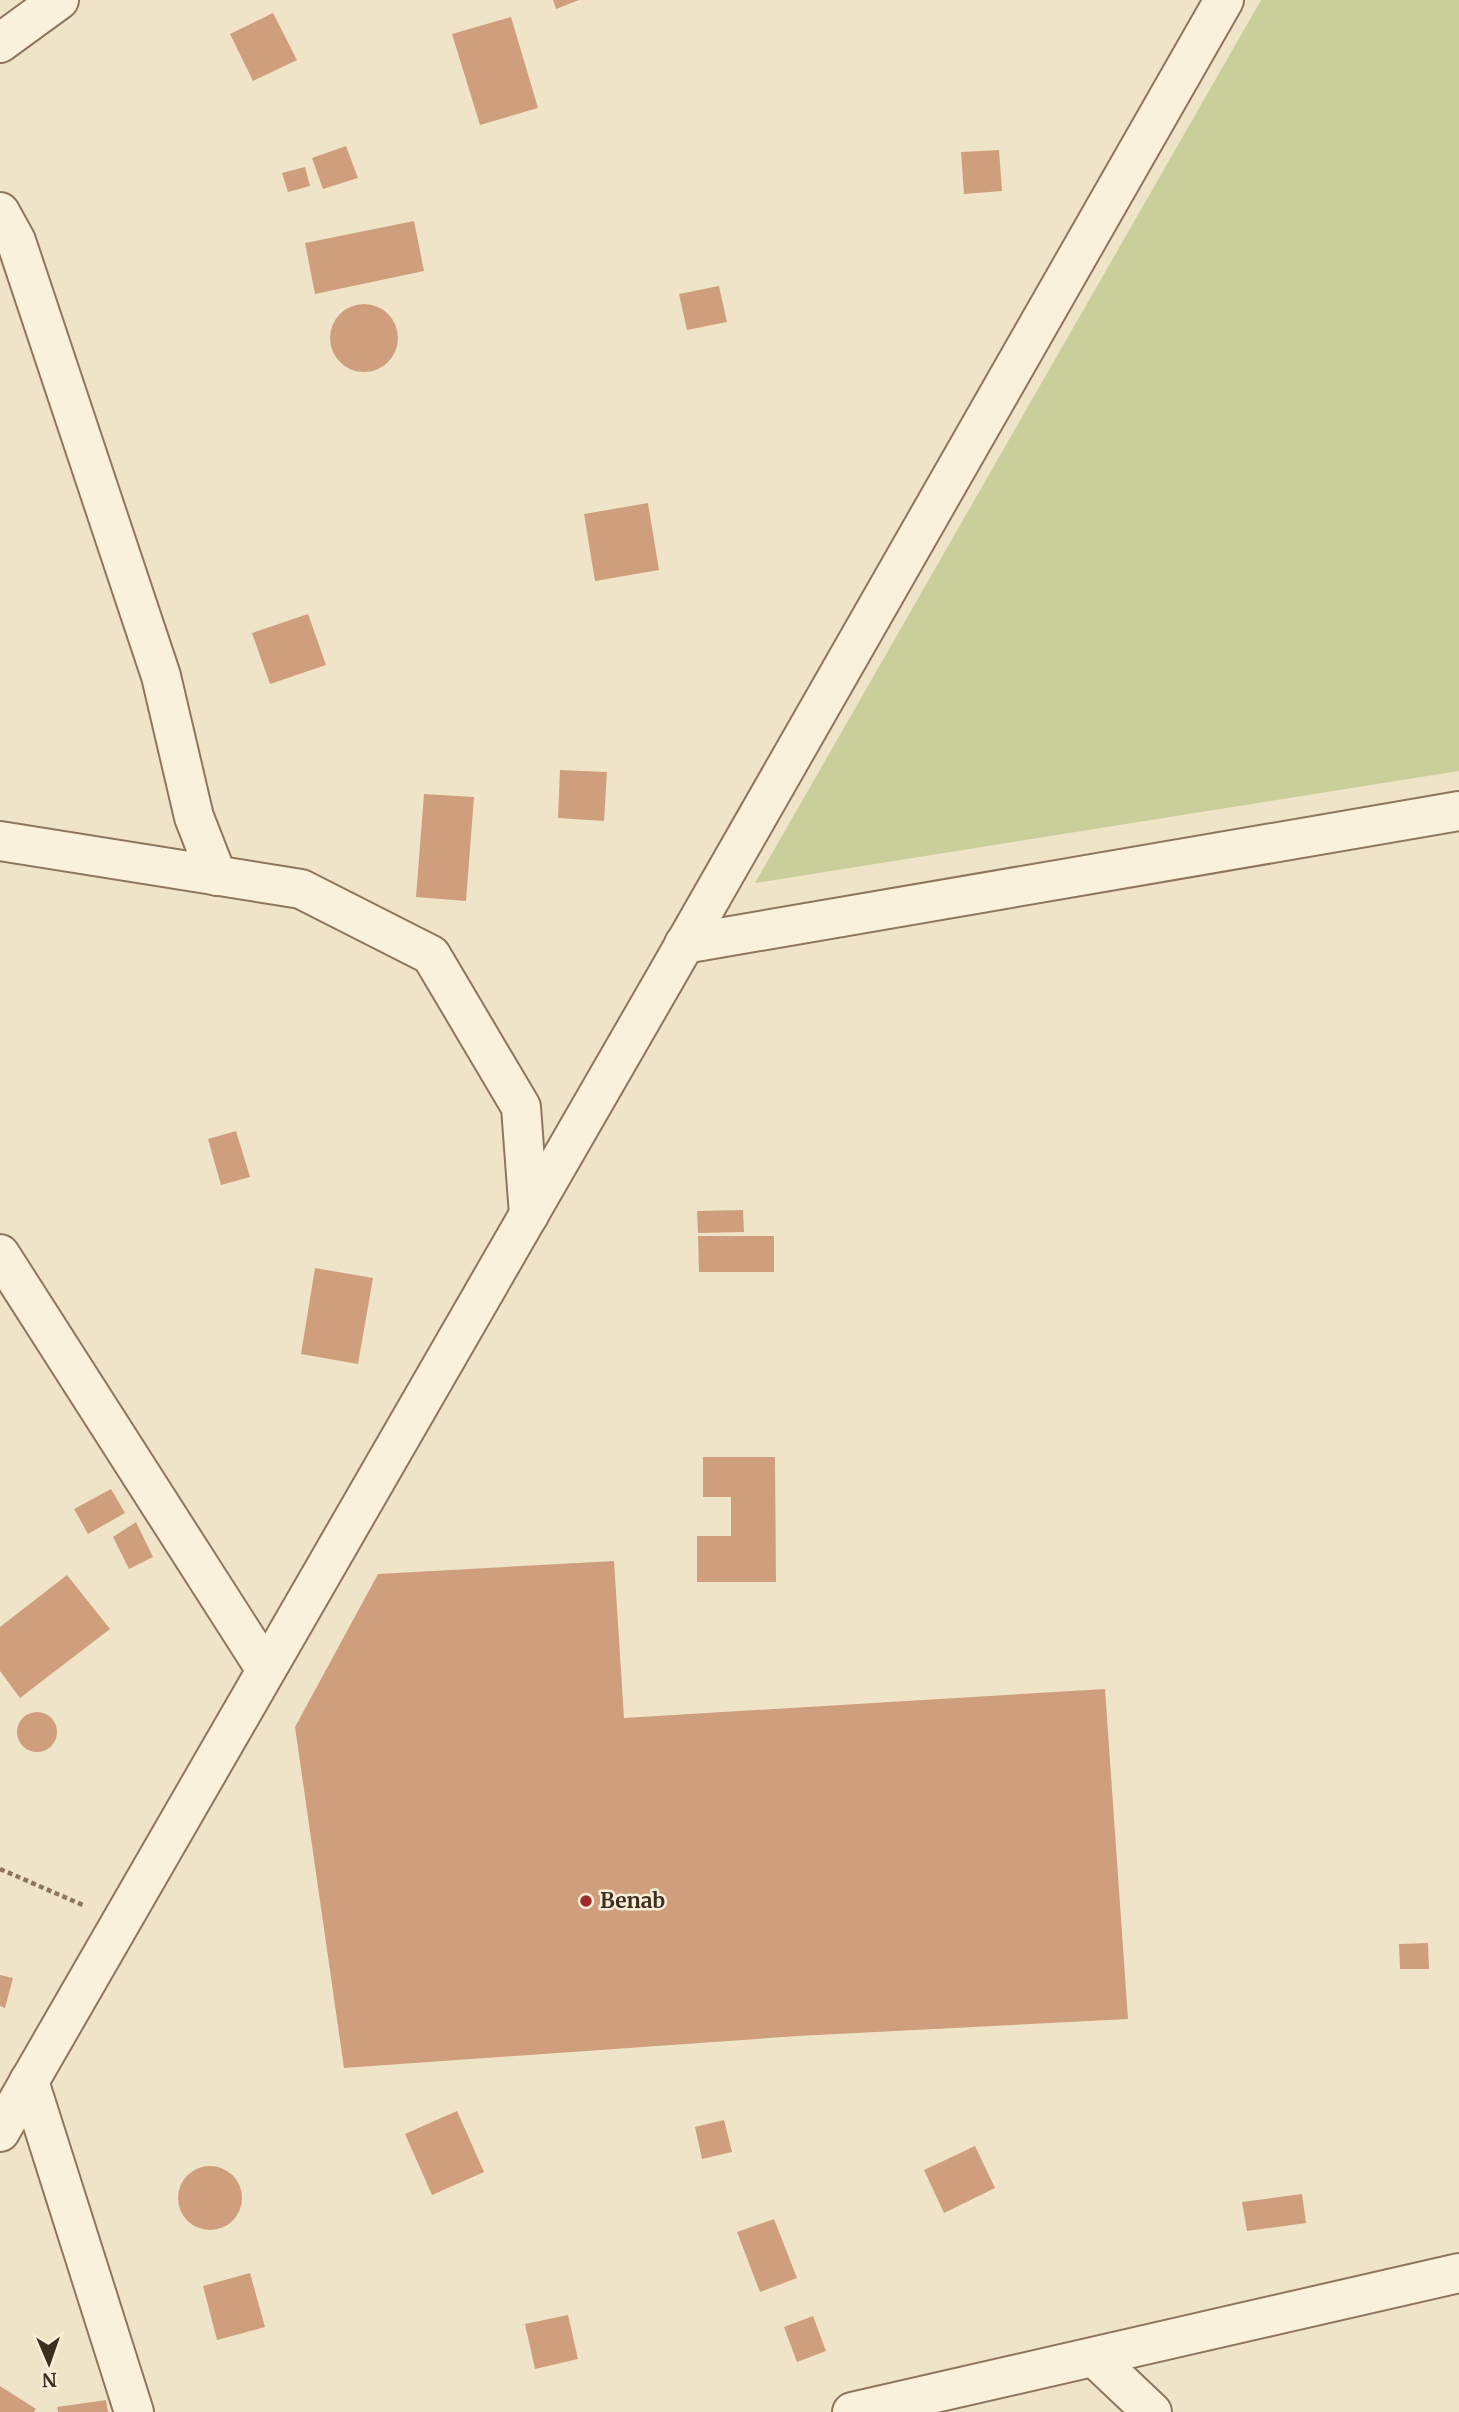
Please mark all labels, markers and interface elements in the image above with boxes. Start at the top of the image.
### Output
place label: Benab [600,1887,665,1914]
marker: Benab [578,1893,594,1909]
north arrow [14,2328,84,2398]
text: N [42,2368,58,2392]

